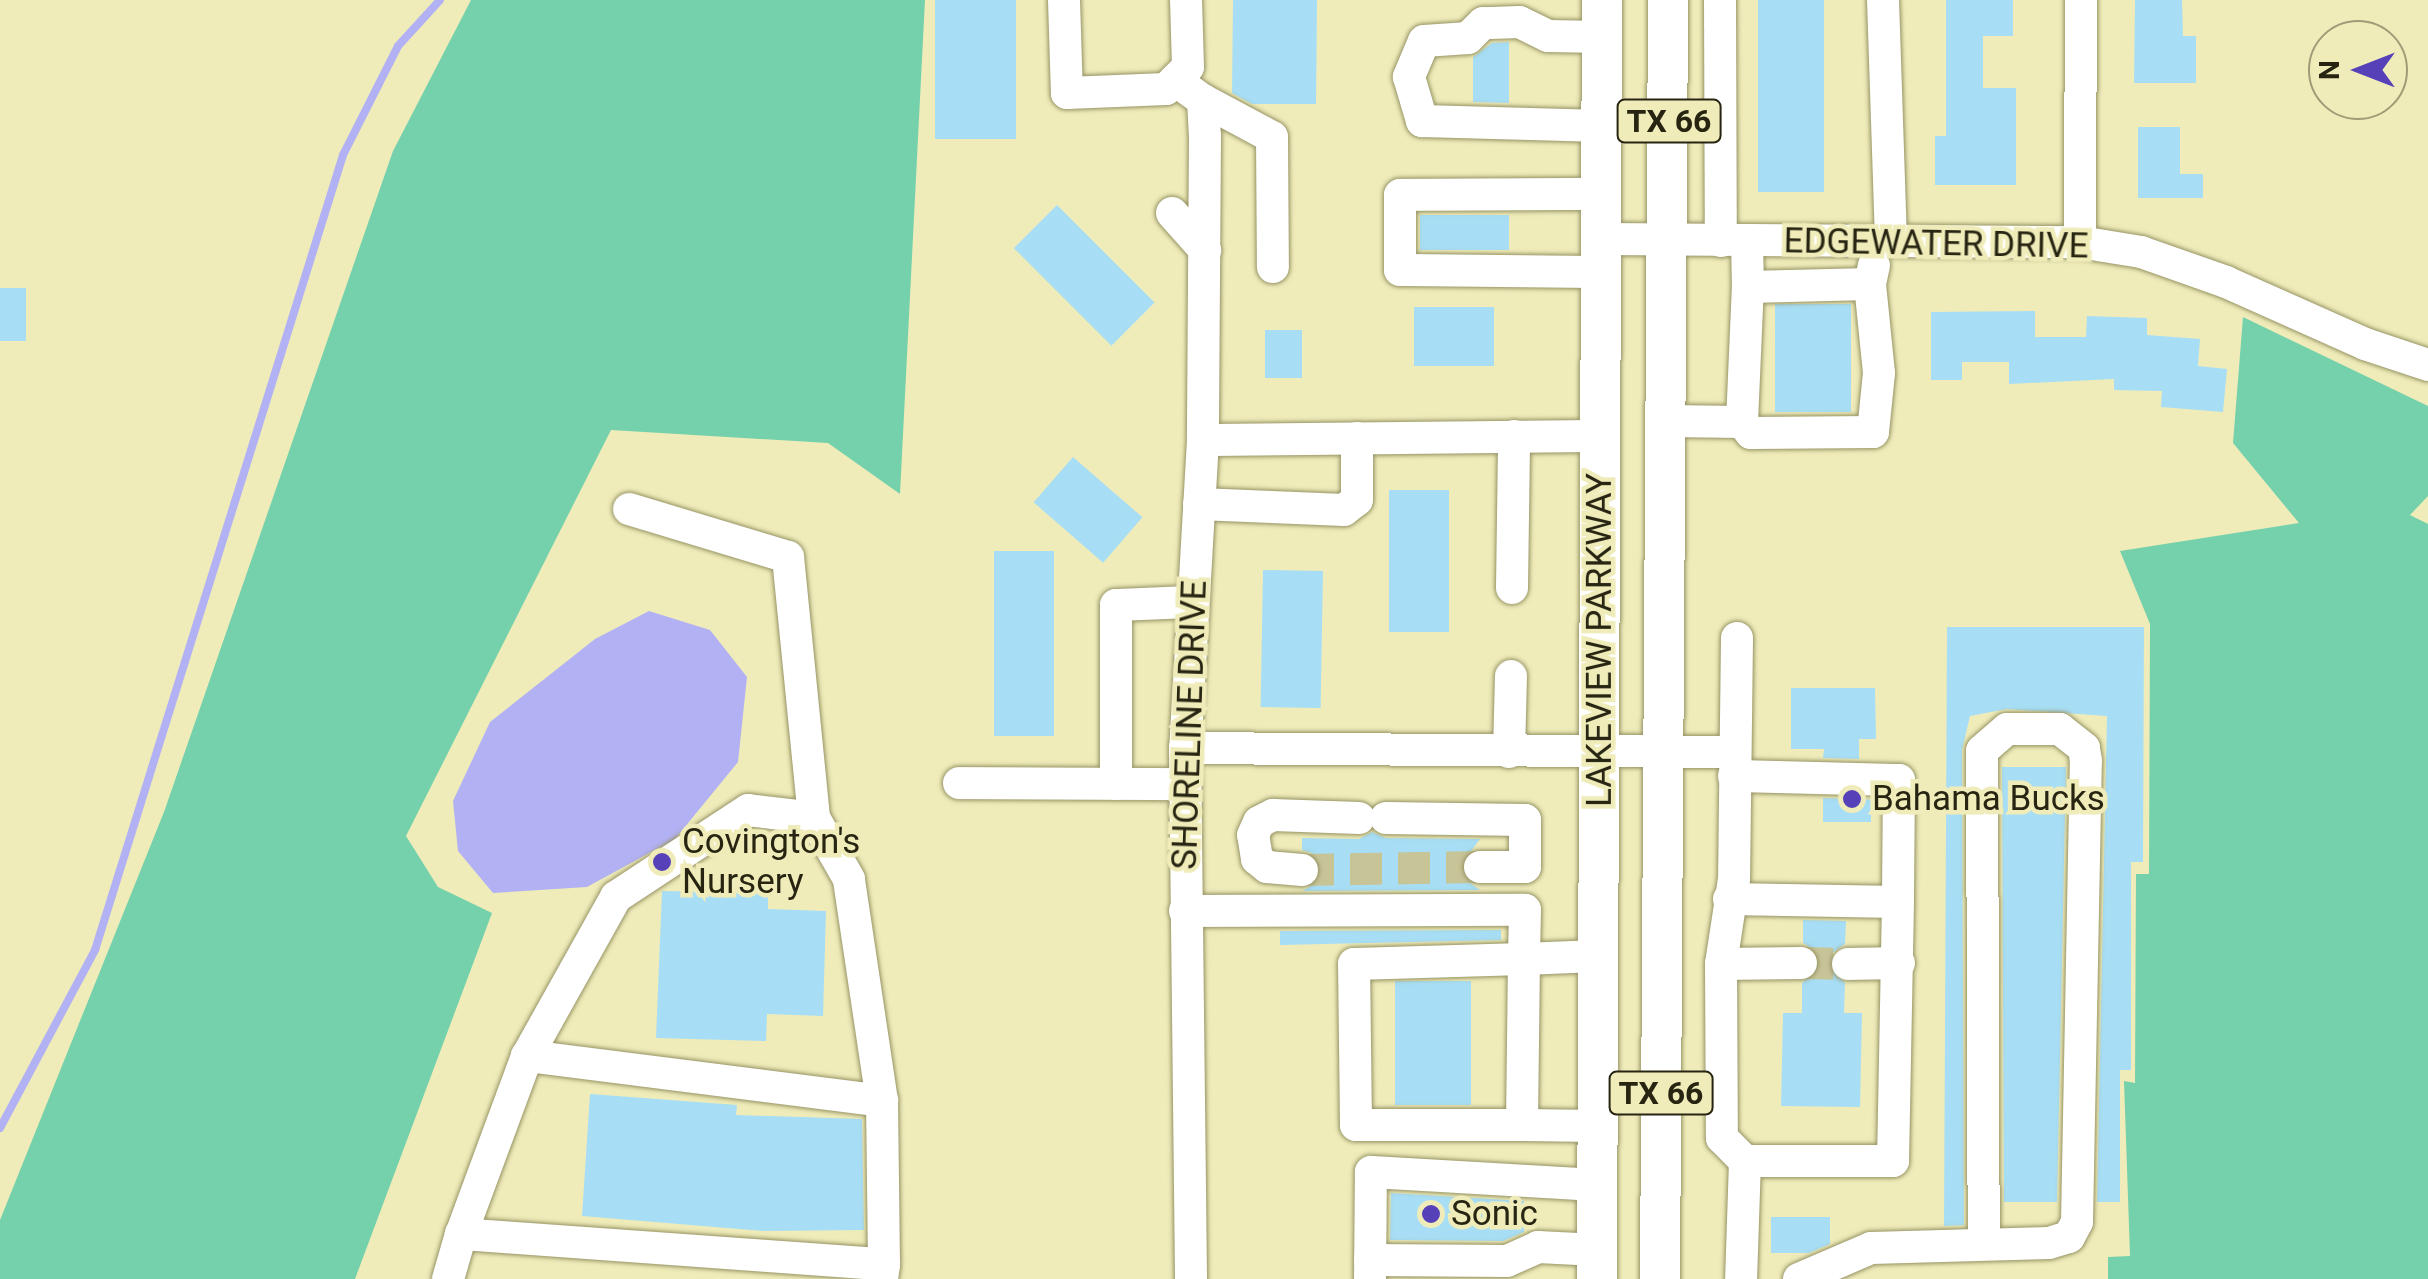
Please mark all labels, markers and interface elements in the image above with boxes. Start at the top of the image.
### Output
north arrow [2308,20,2408,120]
text: N [2313,60,2346,80]
road number: TX 66 [1616,94,1722,148]
street label: EDGEWATER DRIVE [1783,220,2089,268]
street label: LAKEVIEW PARKWAY [1579,473,1621,807]
street label: SHORELINE DRIVE [1164,580,1216,870]
place label: Bahama Bucks [1872,778,2105,820]
marker: Bahama Bucks [1841,788,1863,810]
place label: Covington's Nursery [682,821,860,903]
marker: Covington's Nursery [651,851,673,873]
road number: TX 66 [1608,1066,1714,1120]
place label: Sonic [1451,1193,1538,1235]
marker: Sonic [1420,1203,1442,1225]

